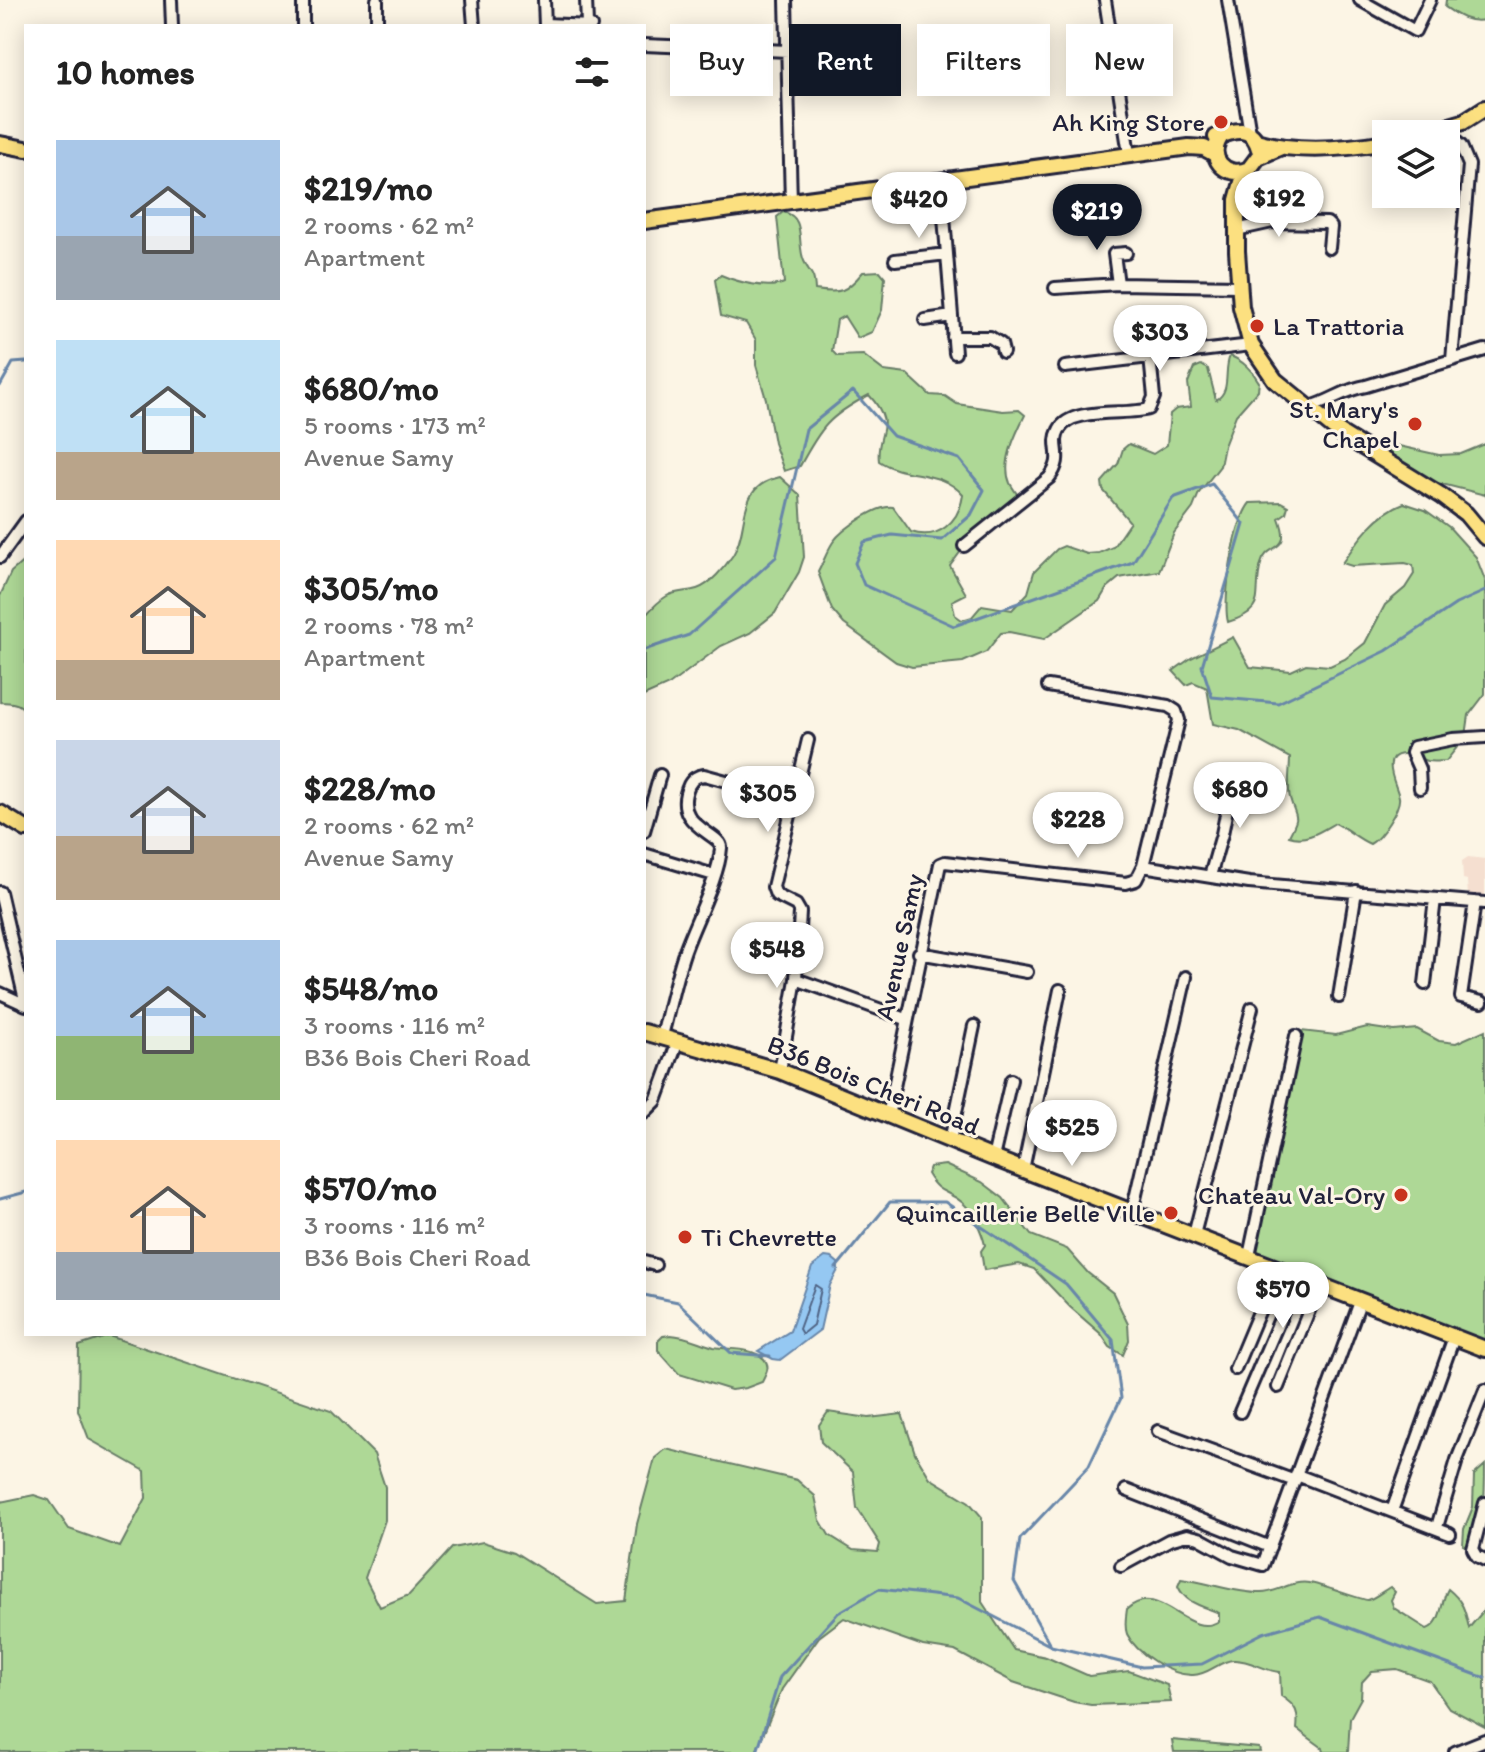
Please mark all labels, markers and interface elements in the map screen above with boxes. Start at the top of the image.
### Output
chip: Buy [670,24,773,96]
chip: Rent [789,24,901,96]
chip: Filters [917,24,1050,96]
chip: New [1066,24,1173,96]
icon: filters [570,50,614,94]
text: 10 homes [56,52,195,93]
place label: Ah King Store [1052,106,1205,138]
marker: Ah King Store [1212,113,1230,131]
map controls [1372,120,1460,208]
button: layers [1372,120,1460,208]
text: $219/mo [304,168,433,209]
pin: $192 [1232,171,1326,239]
icon: home [120,172,216,268]
pin: $420 [872,172,966,240]
text: $192 [1253,181,1305,213]
text: $420 [890,182,948,214]
pin: $219 [1050,184,1144,252]
text: $219 [1071,194,1123,226]
text: 2 rooms · 62 m² [304,209,474,241]
text: Apartment [304,241,425,273]
pin: $303 [1113,305,1207,373]
place label: La Trattoria [1273,310,1404,342]
text: $303 [1131,315,1189,347]
marker: La Trattoria [1248,317,1266,335]
text: $680/mo [304,368,439,409]
icon: home [120,372,216,468]
place label: St. Mary's Chapel [1289,393,1399,455]
text: 5 rooms · 173 m² [304,409,486,441]
marker: St. Mary's Chapel [1406,415,1424,433]
text: Avenue Samy [304,441,453,473]
text: $305/mo [304,568,439,609]
icon: home [120,572,216,668]
text: 2 rooms · 78 m² [304,609,474,641]
text: Apartment [304,641,425,673]
pin: $680 [1193,762,1287,830]
pin: $305 [721,766,815,834]
text: $228/mo [304,768,436,809]
icon: home [120,772,216,868]
text: $680 [1211,772,1269,804]
text: $305 [739,776,797,808]
pin: $228 [1031,792,1125,860]
text: $228 [1051,802,1105,834]
text: 2 rooms · 62 m² [304,809,474,841]
text: Avenue Samy [304,841,453,873]
street label: Avenue Samy [868,871,930,1023]
pin: $548 [730,922,824,990]
text: $548 [749,932,805,964]
text: $548/mo [304,968,438,1009]
icon: home [120,972,216,1068]
text: 3 rooms · 116 m² [304,1009,485,1041]
street label: B36 Bois Cheri Road [763,1028,986,1143]
text: B36 Bois Cheri Road [304,1041,531,1073]
pin: $525 [1025,1100,1119,1168]
text: $525 [1045,1110,1099,1142]
text: $570/mo [304,1168,437,1209]
icon: home [120,1172,216,1268]
place label: Chateau Val-Ory [1198,1179,1385,1211]
marker: Chateau Val-Ory [1392,1186,1410,1204]
place label: Quincaillerie Belle Ville [895,1197,1155,1229]
marker: Quincaillerie Belle Ville [1162,1204,1180,1222]
text: 3 rooms · 116 m² [304,1209,485,1241]
place label: Ti Chevrette [701,1221,837,1253]
marker: Ti Chevrette [676,1228,694,1246]
text: B36 Bois Cheri Road [304,1241,531,1273]
pin: $570 [1236,1262,1330,1330]
text: $570 [1255,1272,1311,1304]

